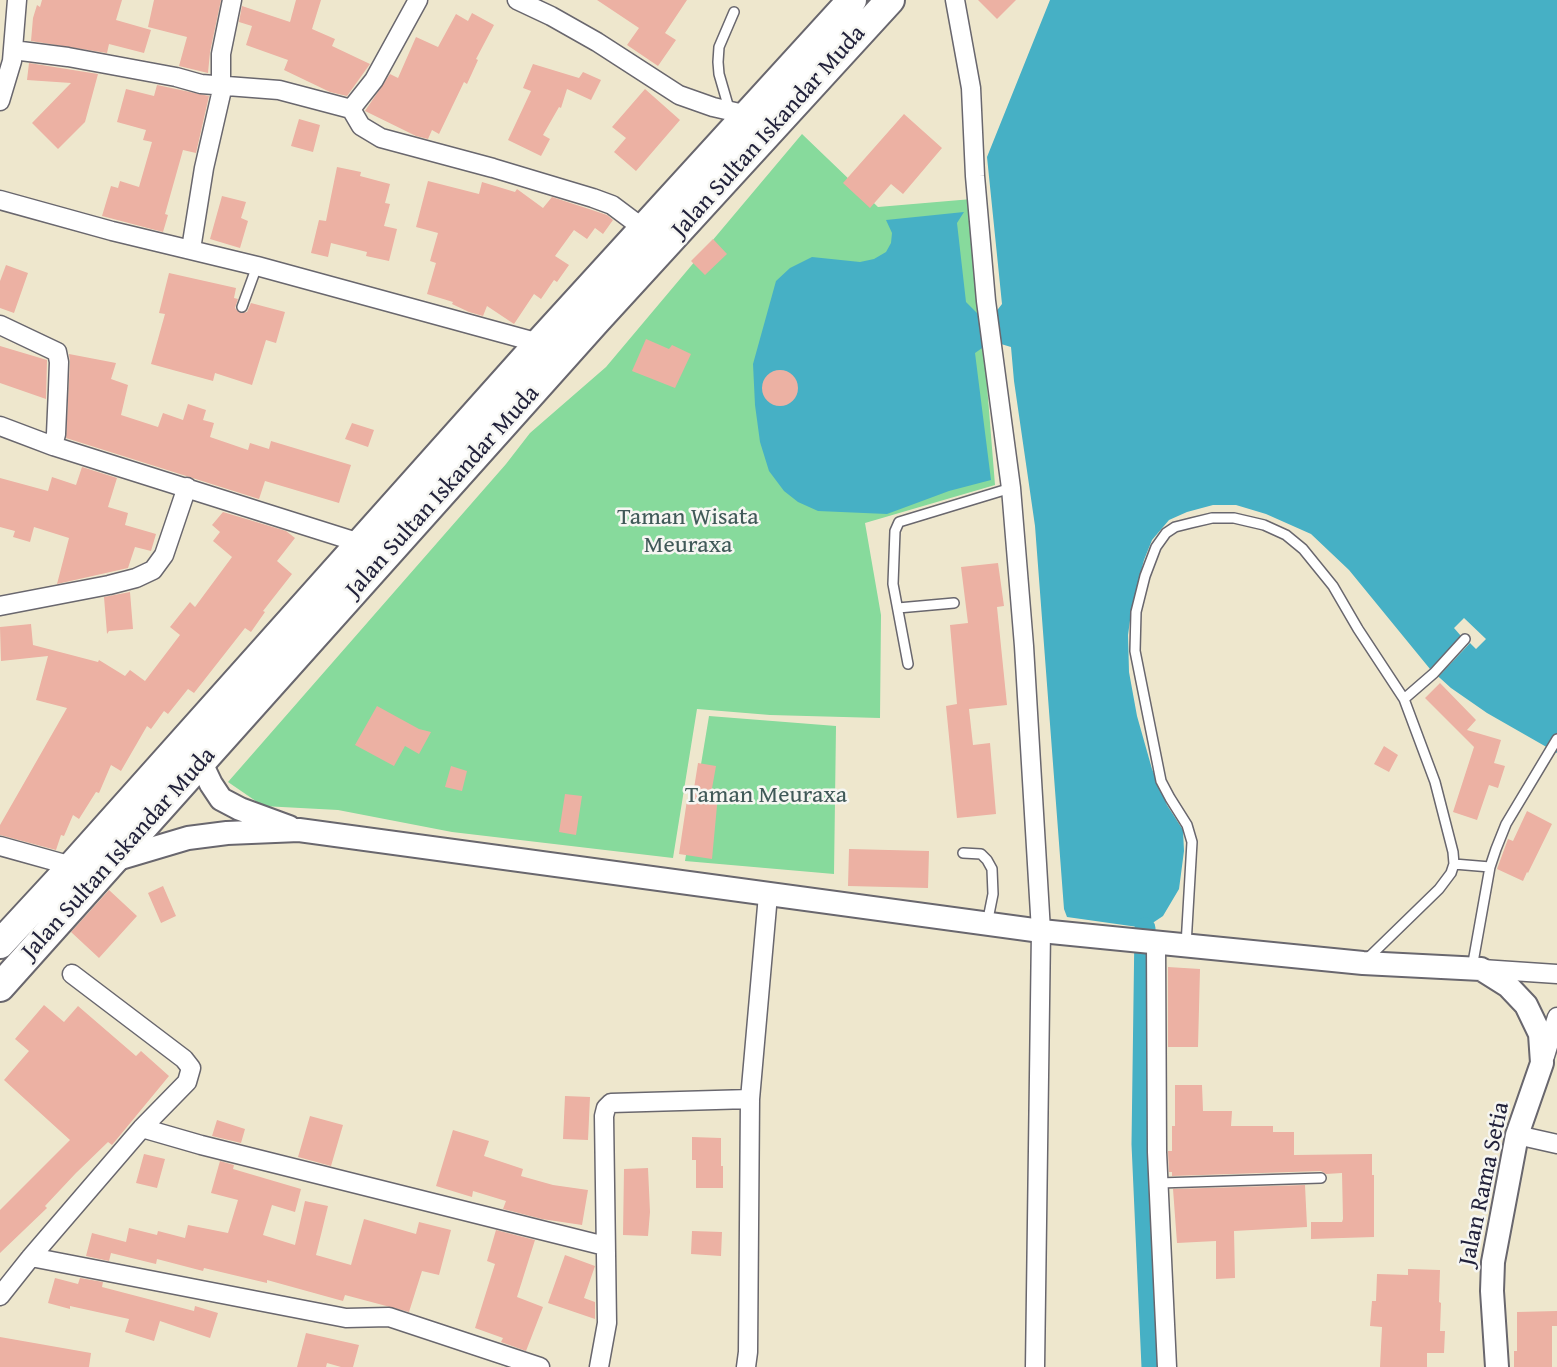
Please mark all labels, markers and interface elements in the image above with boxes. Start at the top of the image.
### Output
street label: Jalan Sultan Iskandar Muda [666,20,872,244]
street label: Jalan Sultan Iskandar Muda [340,380,546,604]
park label: Taman Wisata Meuraxa [617,504,759,560]
street label: Jalan Sultan Iskandar Muda [16,742,222,966]
park label: Taman Meuraxa [685,782,847,810]
street label: Jalan Rama Setia [1454,1099,1516,1269]

